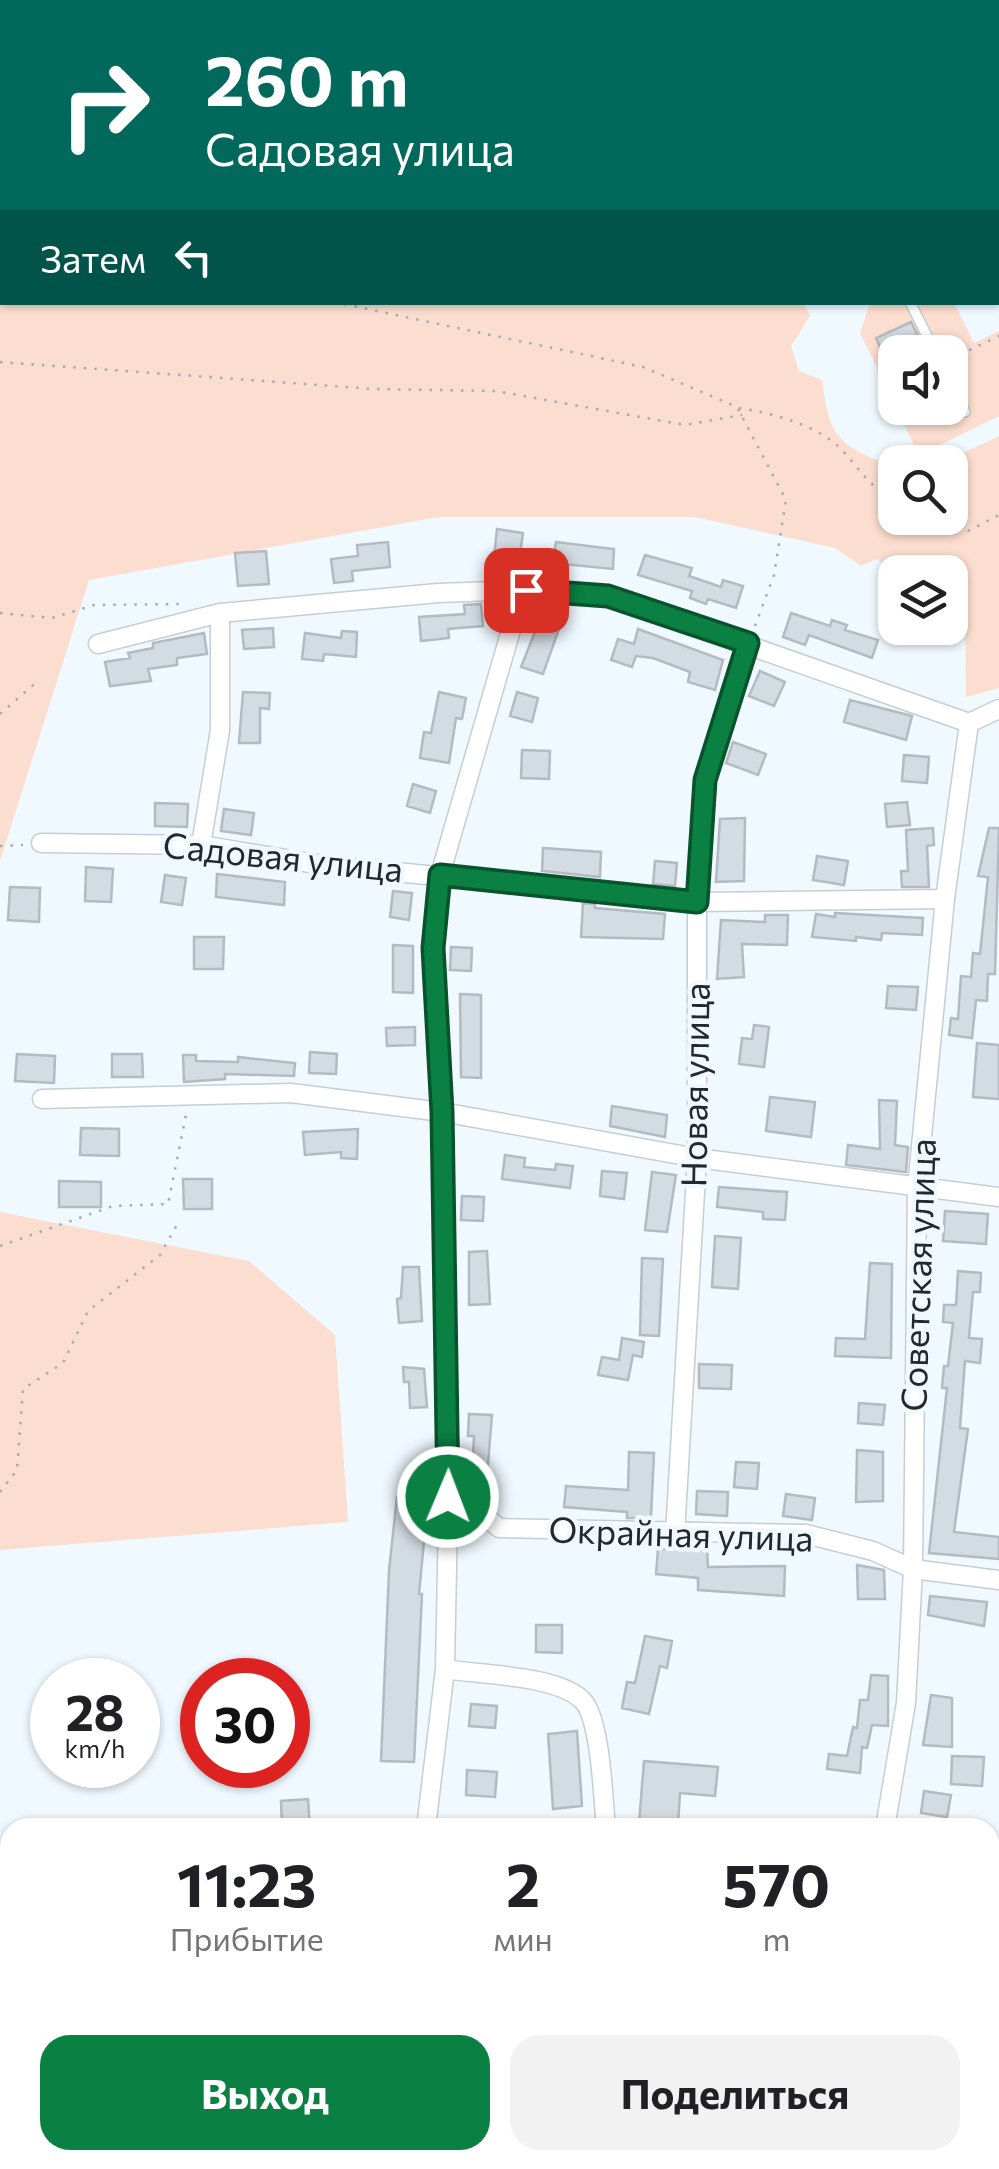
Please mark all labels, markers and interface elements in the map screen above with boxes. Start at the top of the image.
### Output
text: 260 m [205,35,409,120]
icon: right [40,40,170,170]
text: Садовая улица [205,120,515,175]
icon: left [166,230,221,285]
text: Затем [40,234,146,281]
map controls [878,335,968,645]
button: sound [878,335,968,425]
button: search [878,445,968,535]
pin [484,548,569,633]
button: layers [878,555,968,645]
icon: arrive [499,563,554,618]
street label: Садовая улица [161,822,405,889]
street label: Новая улица [670,982,717,1188]
street label: Советская улица [890,1138,943,1412]
position arrow [396,1445,500,1549]
street label: Окрайная улица [548,1506,814,1559]
speed limit sign: 30 [180,1658,310,1788]
text: 28 [65,1680,125,1741]
text: km/h [65,1733,125,1763]
text: 11:23 [177,1846,316,1919]
text: 2 [506,1846,540,1919]
text: 570 [723,1846,830,1919]
text: Прибытие [170,1918,324,1958]
text: мин [493,1918,553,1958]
text: m [762,1918,790,1958]
button: Выход [40,2035,490,2150]
button: Поделиться [510,2035,960,2150]

